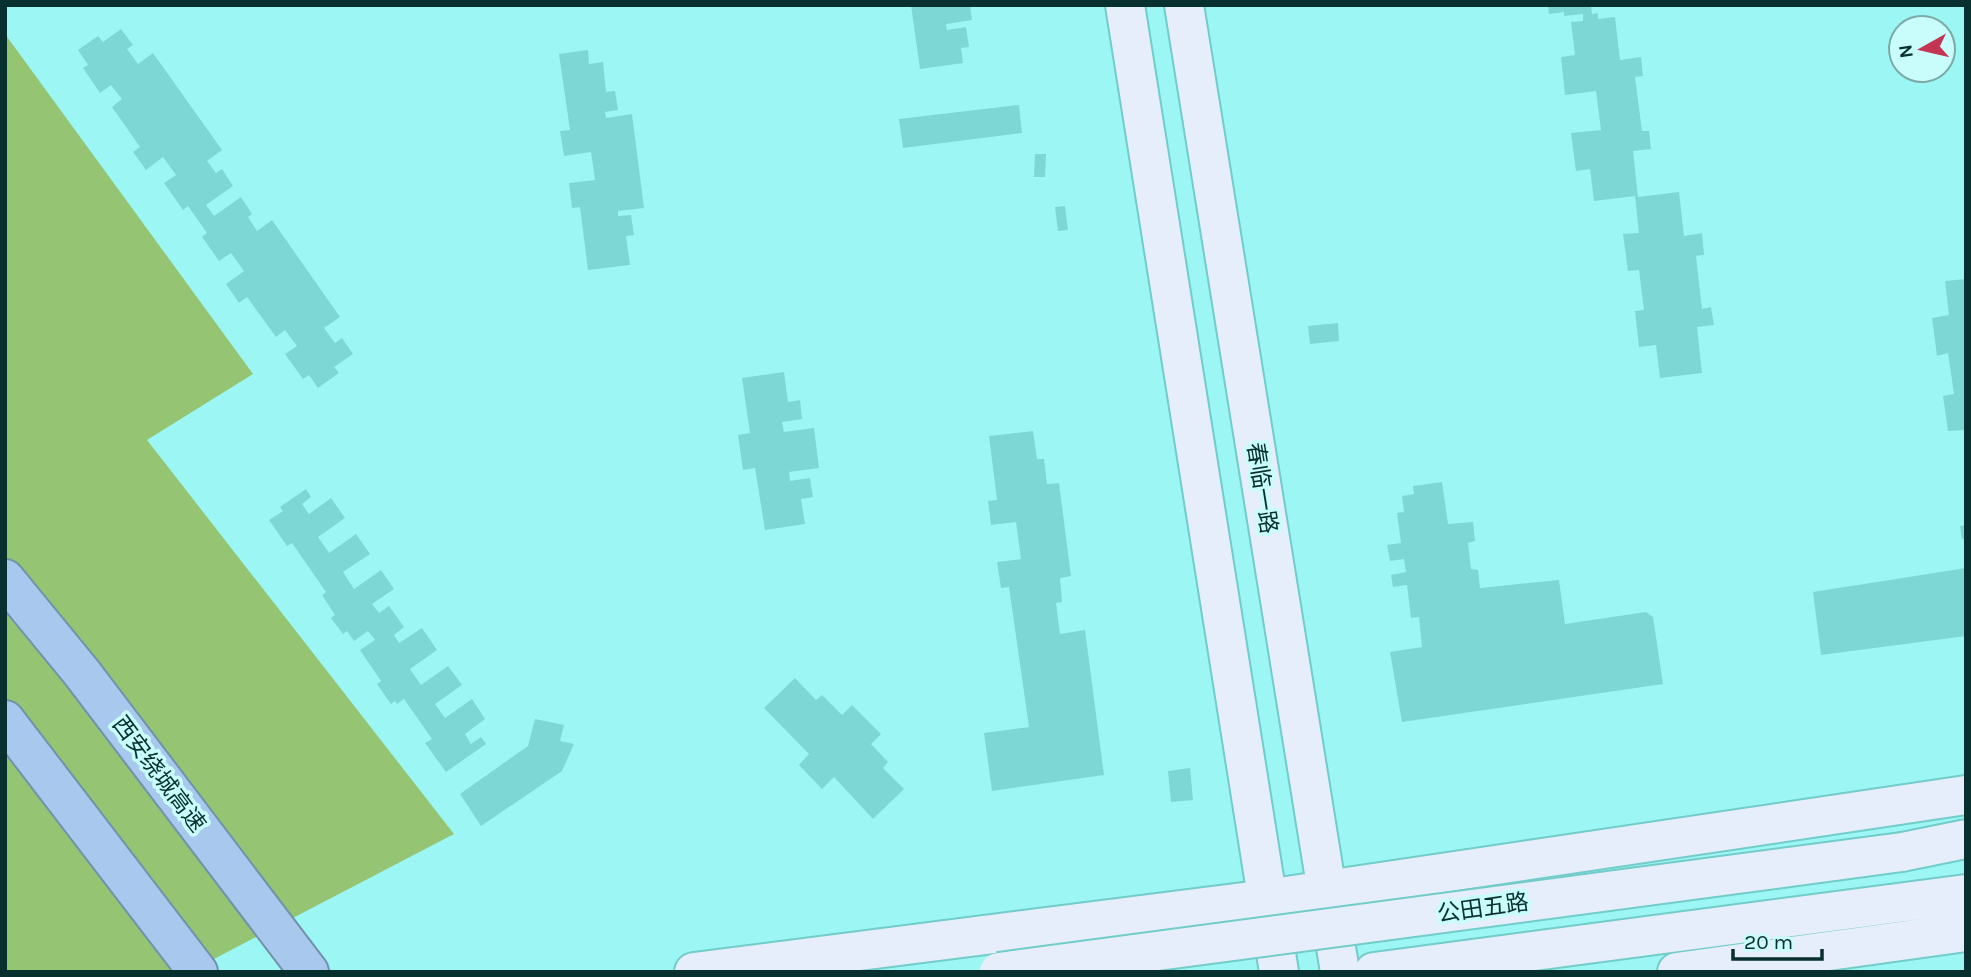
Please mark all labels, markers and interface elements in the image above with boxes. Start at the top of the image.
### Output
north arrow [1887,14,1957,84]
text: N [1894,43,1918,60]
street label: 春临一路 [1241,440,1283,536]
street label: 西安绕城高速 [107,711,211,837]
street label: 公田五路 [1436,888,1530,928]
scale bar [1733,918,1822,962]
text: 20 m [1744,930,1793,954]

